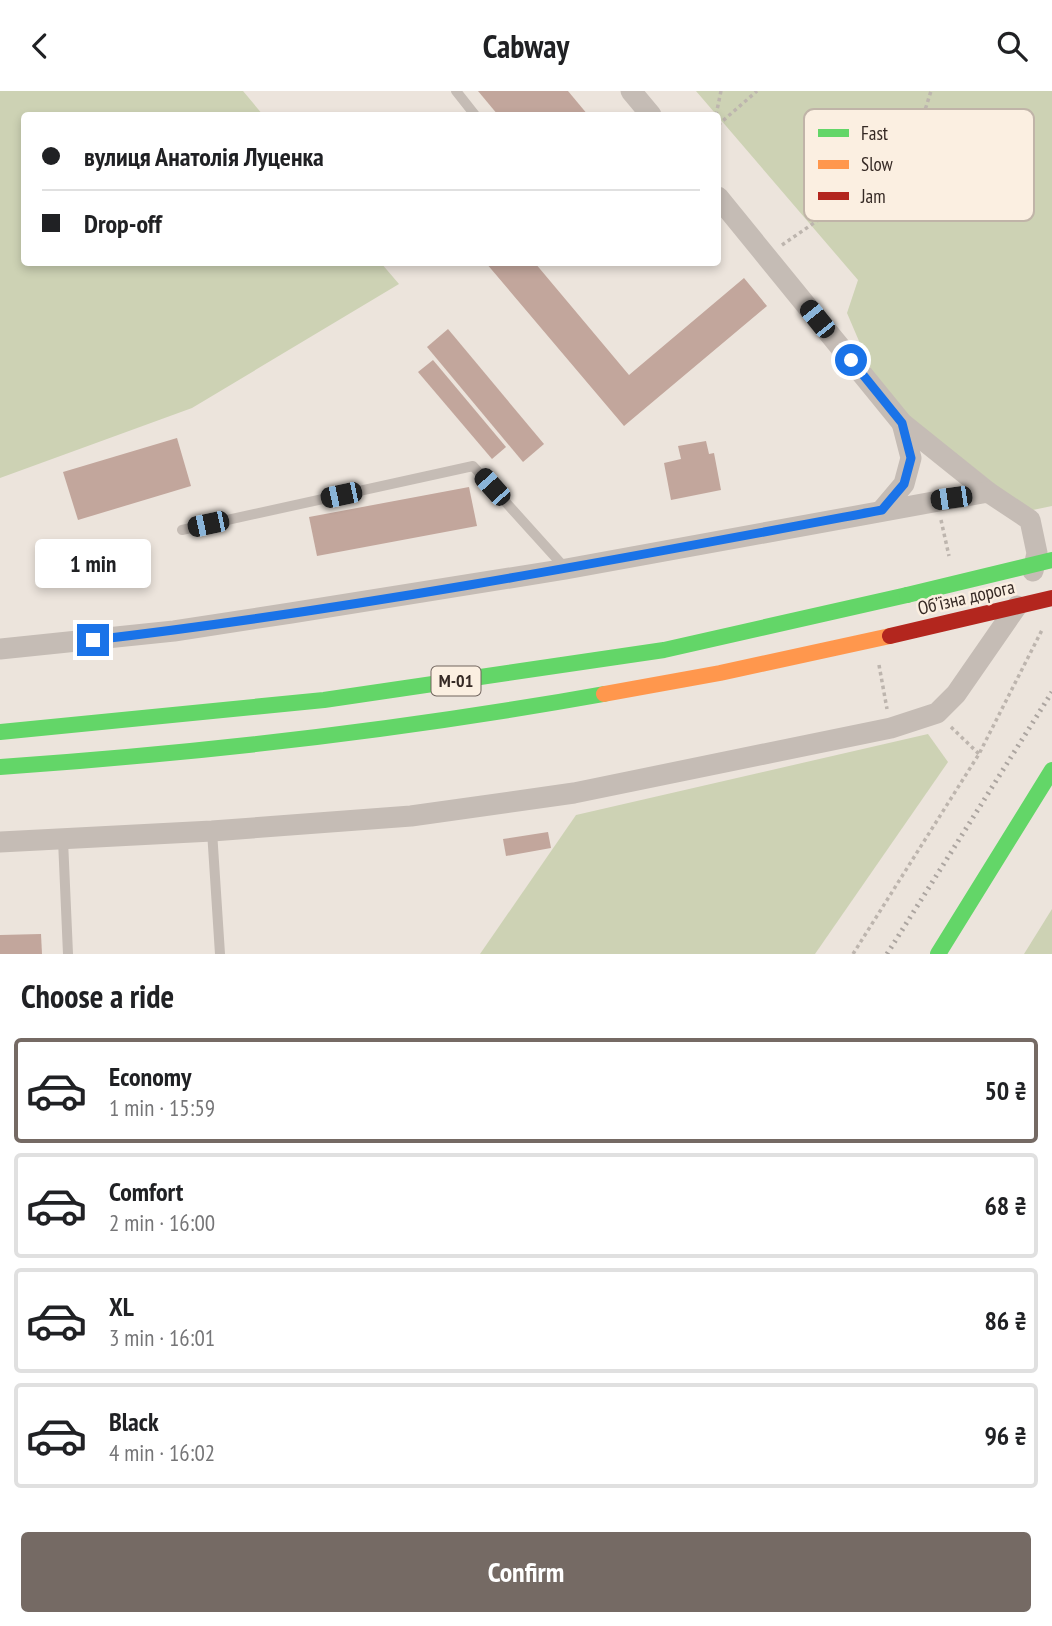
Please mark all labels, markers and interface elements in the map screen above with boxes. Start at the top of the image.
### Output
text: Cabway [483,25,569,67]
icon: back [21,27,59,65]
icon: search [993,27,1031,65]
legend [804,109,1034,221]
text: Fast [861,121,889,145]
text: вулиця Анатолія Луценка [84,140,324,173]
text: Slow [861,152,894,176]
text: Jam [860,184,886,208]
text: Drop-off [84,207,162,240]
car [796,296,839,342]
route start [835,344,867,376]
car [471,464,514,510]
car [319,480,364,510]
car [929,485,974,511]
car [186,509,231,539]
callout: 1 min [35,539,151,587]
text: 1 min [70,549,116,578]
street label: Обʼїзна дорога [915,574,1017,620]
route end [77,624,109,656]
road number: М-01 [432,667,480,695]
text: Choose a ride [21,975,174,1017]
icon: car [25,1059,88,1122]
text: Economy [109,1060,191,1093]
text: 50 ₴ [984,1074,1027,1107]
text: 1 min · 15:59 [109,1093,215,1122]
icon: car [25,1174,88,1237]
text: Comfort [109,1175,183,1208]
text: 68 ₴ [984,1189,1027,1222]
text: 2 min · 16:00 [109,1208,215,1237]
icon: car [25,1289,88,1352]
text: XL [109,1290,134,1323]
text: 86 ₴ [984,1304,1027,1337]
text: 3 min · 16:01 [109,1323,215,1352]
icon: car [25,1404,88,1467]
text: Black [109,1405,159,1438]
text: 96 ₴ [984,1419,1027,1452]
text: 4 min · 16:02 [109,1438,215,1467]
button: Confirm [21,1532,1031,1612]

